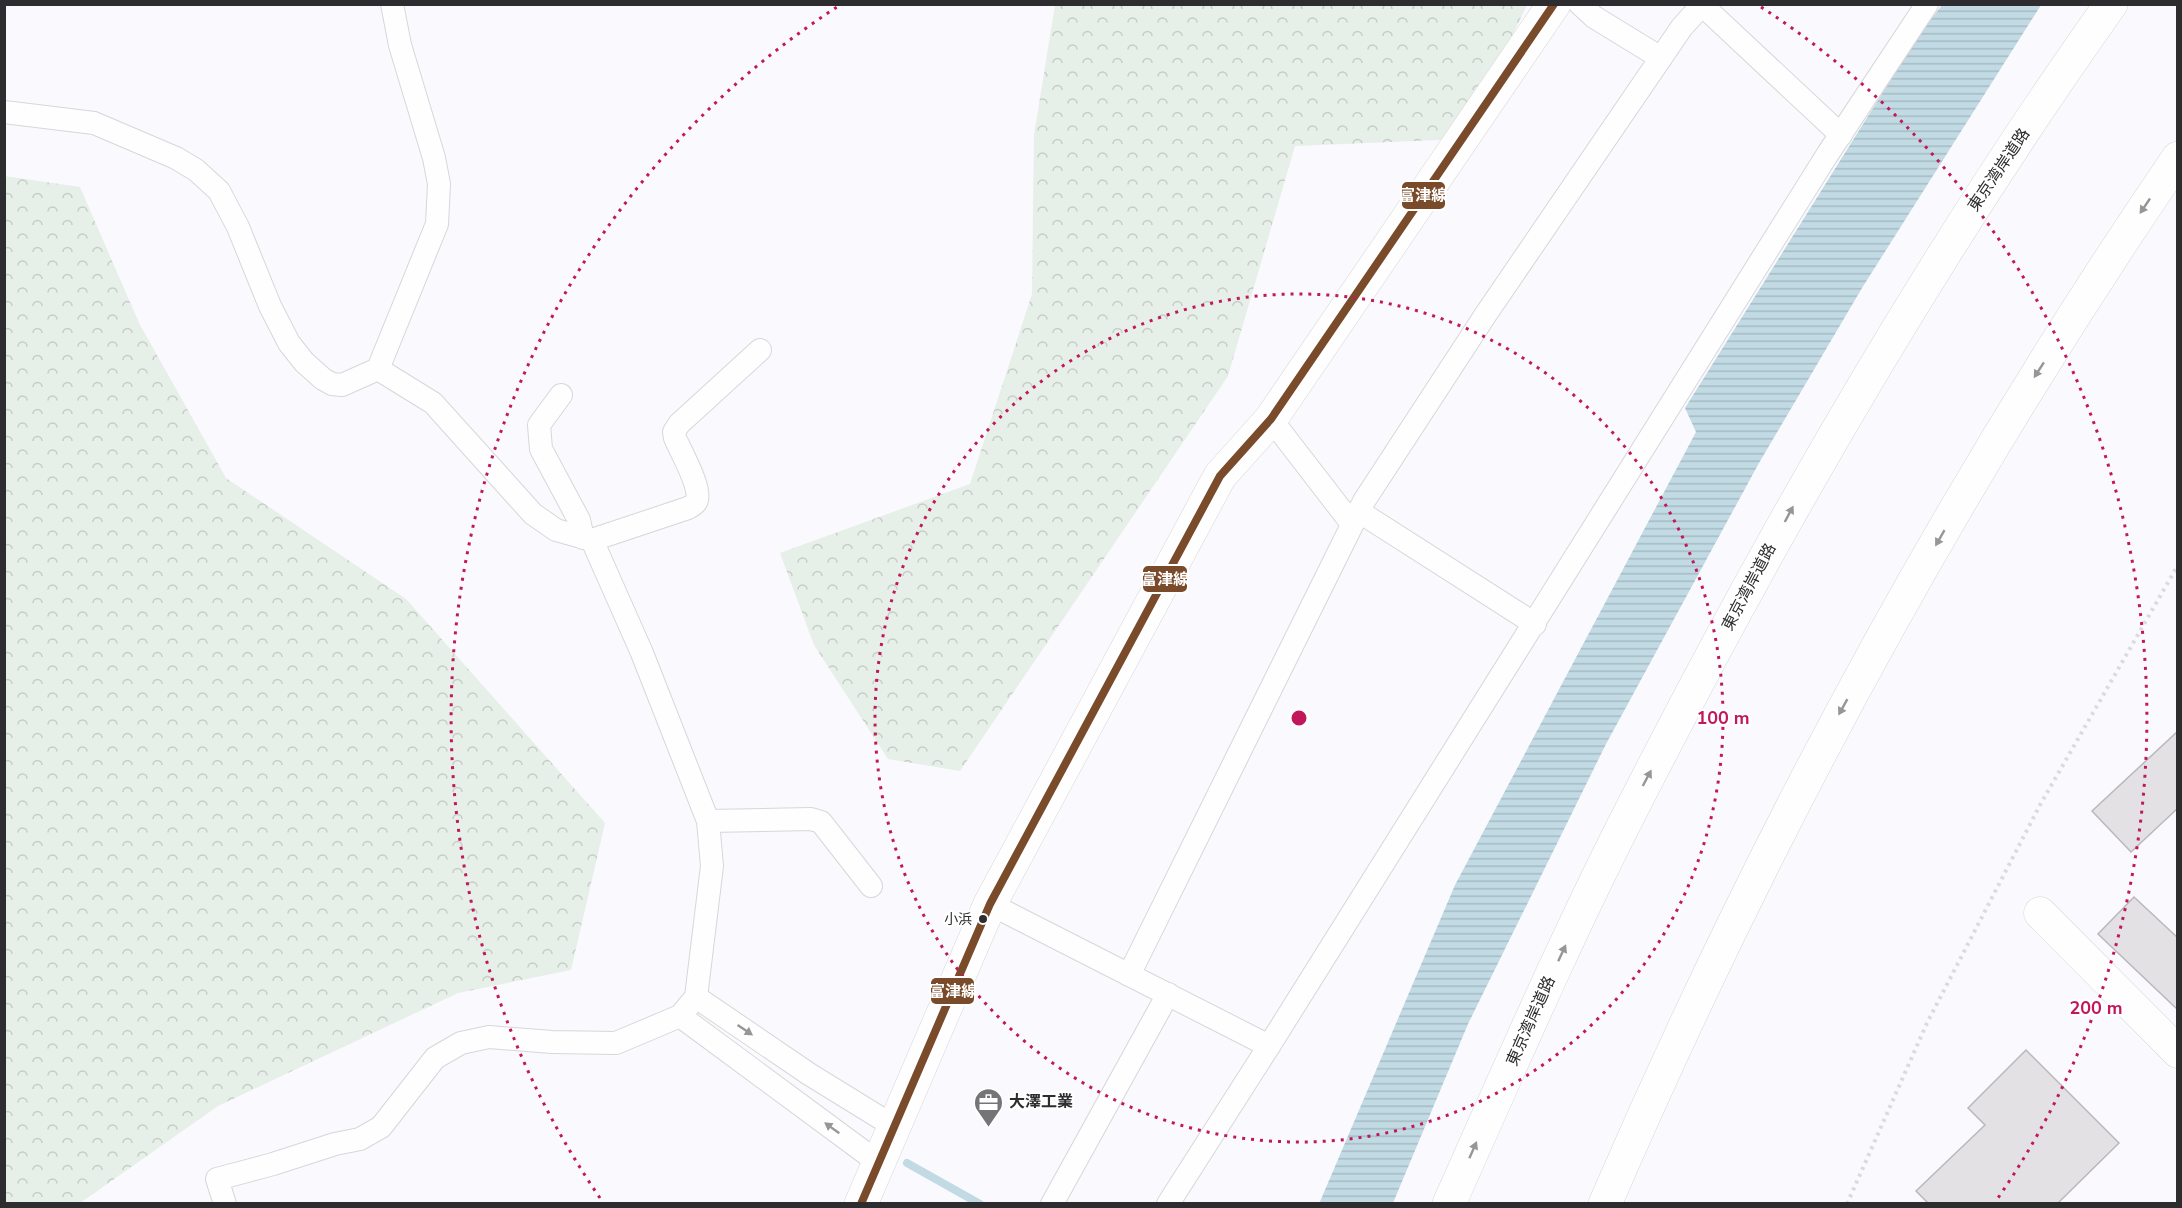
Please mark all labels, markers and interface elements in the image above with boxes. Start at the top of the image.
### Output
street label: 東京湾岸道路 [1963,124,2035,216]
line badge: 富津線 [1401,181,1446,210]
text: 富津線 [1399,185,1447,207]
one-way arrow [2139,198,2150,214]
one-way arrow [2034,362,2045,378]
one-way arrow [1784,505,1794,522]
one-way arrow [1934,530,1945,546]
street label: 東京湾岸道路 [1717,539,1781,635]
line badge: 富津線 [1142,565,1188,593]
text: 富津線 [1141,569,1189,591]
one-way arrow [1838,699,1848,716]
text: 100 m [1696,706,1750,730]
centre of rings [1289,708,1309,728]
one-way arrow [1642,769,1652,786]
place label: 小浜 [944,910,972,929]
marker: 小浜 [977,913,989,925]
one-way arrow [1557,944,1567,962]
street label: 東京湾岸道路 [1501,973,1561,1069]
line badge: 富津線 [930,977,975,1005]
text: 富津線 [929,981,977,1003]
text: 200 m [2069,996,2123,1020]
one-way arrow [736,1024,752,1036]
office icon: 大澤工業 [972,1086,1004,1128]
place label: 大澤工業 [1009,1091,1073,1113]
one-way arrow [825,1123,840,1135]
one-way arrow [1468,1142,1477,1159]

